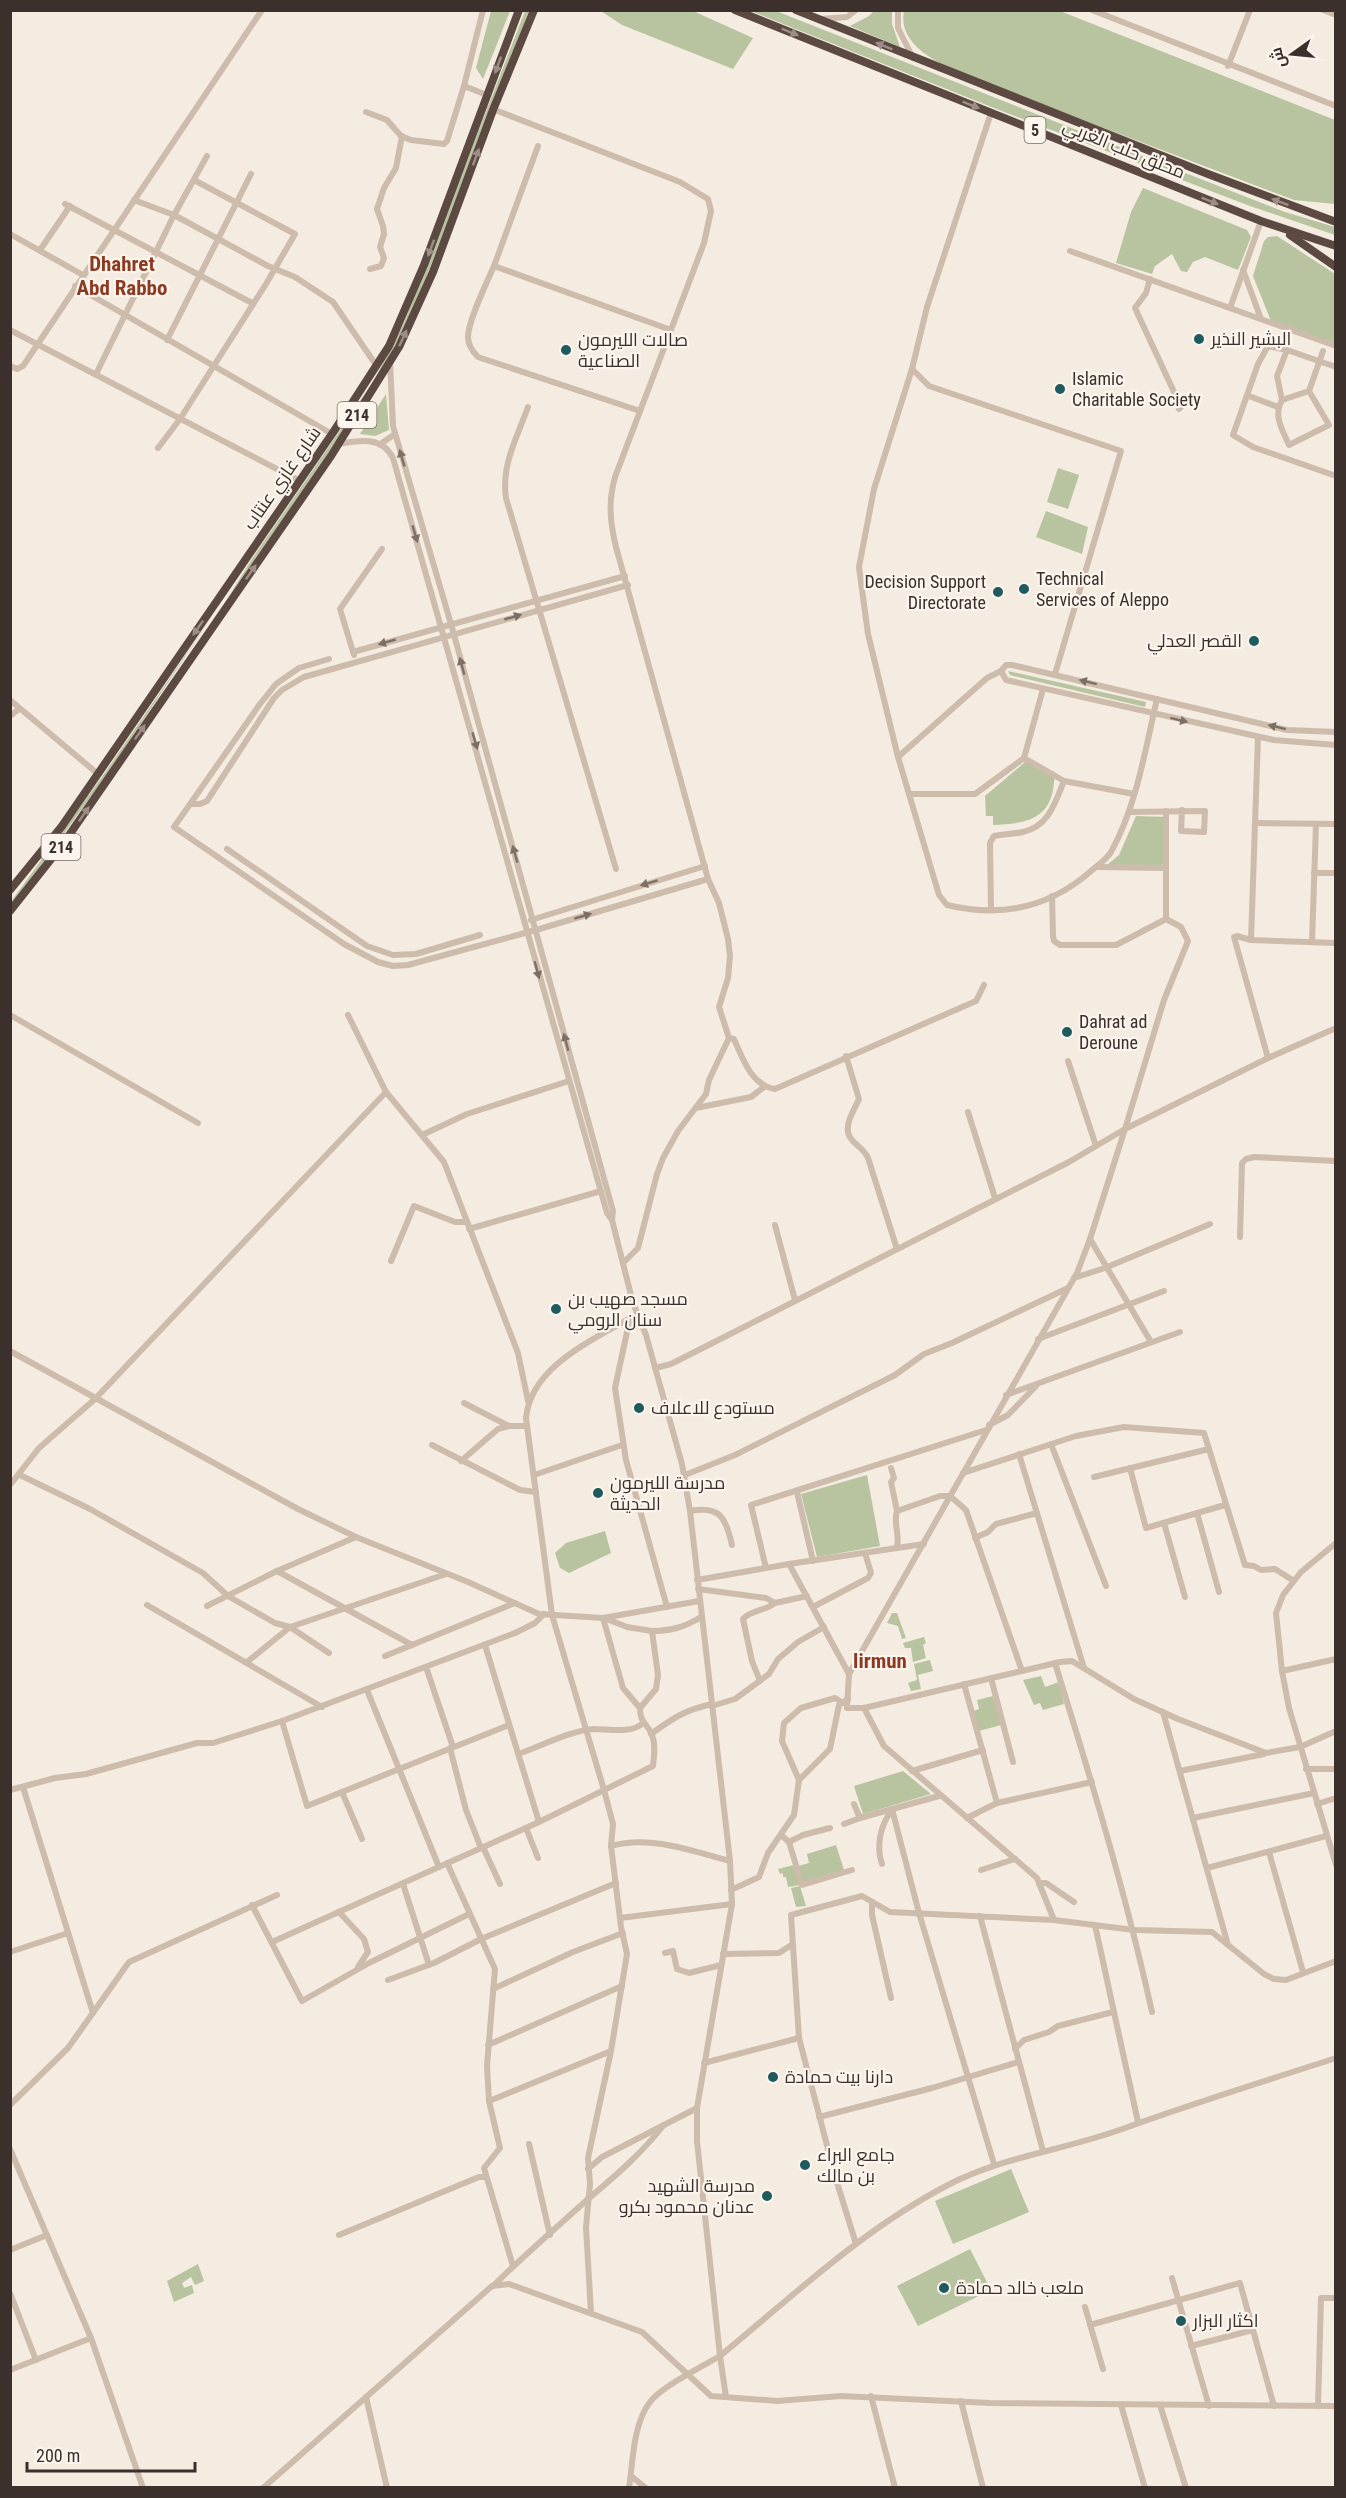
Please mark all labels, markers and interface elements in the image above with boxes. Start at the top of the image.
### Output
north arrow [1262,24,1322,84]
one-way arrow [781,27,799,37]
one-way arrow [875,41,893,50]
text: ش [1266,45,1290,70]
one-way arrow [493,57,503,75]
one-way arrow [962,100,980,110]
street label: محلق حلب الغربي [1059,114,1188,186]
road number: 5 [1024,117,1046,143]
one-way arrow [472,148,481,166]
one-way arrow [1201,197,1219,206]
one-way arrow [1271,197,1289,207]
one-way arrow [425,239,435,257]
district label: Dhahret Abd Rabbo [77,252,167,300]
one-way arrow [398,328,408,346]
place label: البشير النذير [1210,328,1291,350]
place label: صالات الليرمون الصناعية [578,329,688,371]
marker: البشير النذير [1192,332,1206,346]
marker: صالات الليرمون الصناعية [559,343,573,357]
place label: Islamic Charitable Society [1072,368,1201,410]
marker: Islamic Charitable Society [1053,382,1067,396]
road number: 214 [338,402,376,428]
street label: شارع غازي عنتاب [238,422,328,535]
one-way arrow [397,449,406,467]
one-way arrow [411,525,421,543]
one-way arrow [245,564,257,580]
place label: Technical Services of Aleppo [1036,568,1169,610]
place label: Decision Support Directorate [865,571,986,613]
marker: Technical Services of Aleppo [1017,582,1031,596]
marker: Decision Support Directorate [991,585,1005,599]
one-way arrow [505,612,523,621]
one-way arrow [192,620,204,636]
place label: القصر العدلي [1147,630,1242,655]
marker: القصر العدلي [1247,634,1261,648]
one-way arrow [377,638,396,648]
one-way arrow [457,657,467,675]
one-way arrow [1079,677,1097,687]
one-way arrow [1170,716,1188,726]
one-way arrow [1268,722,1287,732]
one-way arrow [134,724,145,740]
one-way arrow [471,733,480,751]
one-way arrow [78,806,90,822]
road number: 214 [42,834,80,860]
one-way arrow [509,845,519,863]
one-way arrow [640,879,658,888]
one-way arrow [575,911,593,920]
one-way arrow [533,961,543,979]
place label: Dahrat ad Deroune [1079,1011,1147,1053]
marker: Dahrat ad Deroune [1060,1025,1074,1039]
one-way arrow [561,1033,570,1051]
place label: مسجد صهيب بن سنان الرومي [568,1288,688,1334]
marker: مسجد صهيب بن سنان الرومي [549,1302,563,1316]
place label: مستودع للاعلاف [651,1397,775,1420]
marker: مستودع للاعلاف [632,1401,646,1415]
place label: مدرسة الليرمون الحديثة [610,1472,725,1514]
marker: مدرسة الليرمون الحديثة [591,1486,605,1500]
district label: lirmun [853,1649,907,1673]
place label: دارنا بيت حمادة [785,2066,893,2088]
marker: دارنا بيت حمادة [766,2070,780,2084]
place label: جامع البراء بن مالك [817,2144,894,2187]
marker: جامع البراء بن مالك [798,2158,812,2172]
place label: مدرسة الشهيد عدنان محمود بكرو [619,2175,755,2218]
marker: مدرسة الشهيد عدنان محمود بكرو [760,2189,774,2203]
place label: ملعب خالد حمادة [956,2277,1084,2298]
marker: ملعب خالد حمادة [937,2281,951,2295]
place label: اكثار البزار [1192,2310,1259,2332]
marker: اكثار البزار [1174,2314,1188,2328]
scale bar [27,2435,195,2473]
text: 200 m [36,2445,80,2466]

